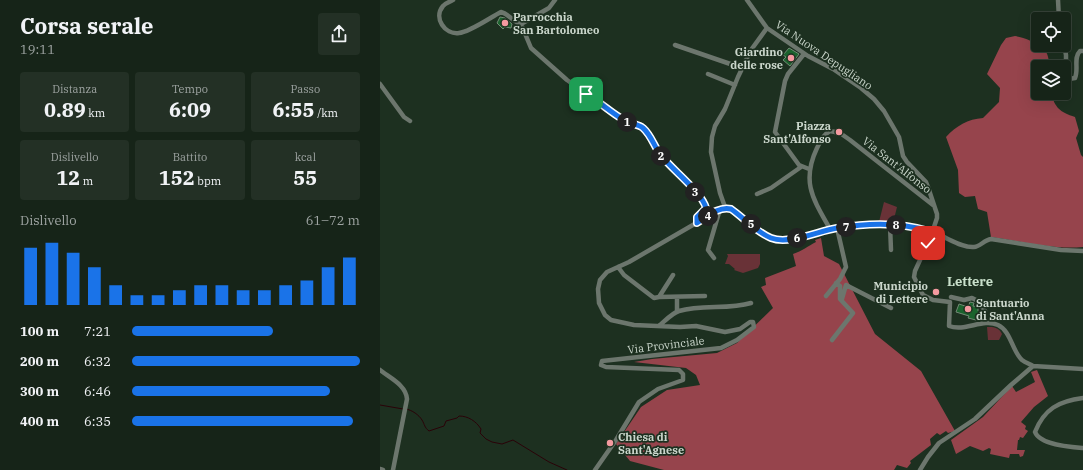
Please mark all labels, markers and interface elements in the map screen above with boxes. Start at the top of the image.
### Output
place label: Parrocchia San Bartolomeo [513,10,599,37]
text: Corsa serale [20,11,154,40]
map controls [1031,12,1071,100]
button: locate [1031,12,1071,52]
button: share [318,13,360,55]
street label: Via Nuova Depugliano [773,17,875,93]
marker: Parrocchia San Bartolomeo [500,18,510,28]
text: 19:11 [20,41,55,58]
place label: Giardino delle rose [730,45,783,72]
marker: Giardino delle rose [786,53,796,63]
button: layers [1031,60,1071,100]
pin [569,77,603,111]
text: Distanza [52,82,97,96]
text: Tempo [172,82,208,96]
text: Passo [291,82,320,96]
icon: arrive [575,83,597,105]
text: 0.89 [44,96,86,123]
text: 6:09 [169,96,211,123]
text: 6:55 [273,96,315,123]
text: km [86,106,105,120]
text: /km [315,106,338,120]
pin: 1 [617,112,637,132]
text: 1 [624,115,630,129]
place label: Piazza Sant'Alfonso [763,119,831,146]
marker: Piazza Sant'Alfonso [834,127,844,137]
street label: Via Sant'Alfonso [860,134,934,196]
pin: 2 [651,146,671,166]
text: 2 [658,149,664,163]
text: Dislivello [51,150,99,164]
text: Battito [173,150,207,164]
text: kcal [295,150,316,164]
text: 12 [56,164,80,191]
text: 152 [159,164,195,191]
text: 55 [293,164,317,191]
text: m [80,174,93,188]
text: bpm [195,174,221,188]
pin: 3 [685,182,705,202]
text: 3 [692,185,698,199]
pin: 4 [698,206,718,226]
text: 4 [705,209,711,223]
text: Dislivello [20,212,77,229]
text: 61–72 m [306,212,360,229]
pin: 5 [741,214,761,234]
pin: 8 [886,215,906,235]
text: 5 [748,217,754,231]
pin: 7 [836,217,856,237]
text: 8 [893,218,899,232]
text: 7 [843,220,849,234]
pin [911,226,945,260]
pin: 6 [787,228,807,248]
text: 6 [794,231,800,245]
icon: check [917,232,939,254]
district label: Lettere [947,273,993,290]
place label: Municipio di Lettere [873,279,928,306]
marker: Municipio di Lettere [931,287,941,297]
place label: Santuario di Sant'Anna [976,296,1044,323]
marker: Santuario di Sant'Anna [963,304,973,314]
text: 100 m [20,323,59,340]
text: 7:21 [84,323,111,340]
street label: Via Provinciale [627,333,705,357]
text: 200 m [20,353,59,370]
text: 6:32 [84,353,111,370]
text: 300 m [20,383,59,400]
text: 6:46 [84,383,111,400]
text: 400 m [20,413,59,430]
text: 6:35 [84,413,111,430]
place label: Chiesa di Sant'Agnese [618,430,684,457]
marker: Chiesa di Sant'Agnese [605,438,615,448]

